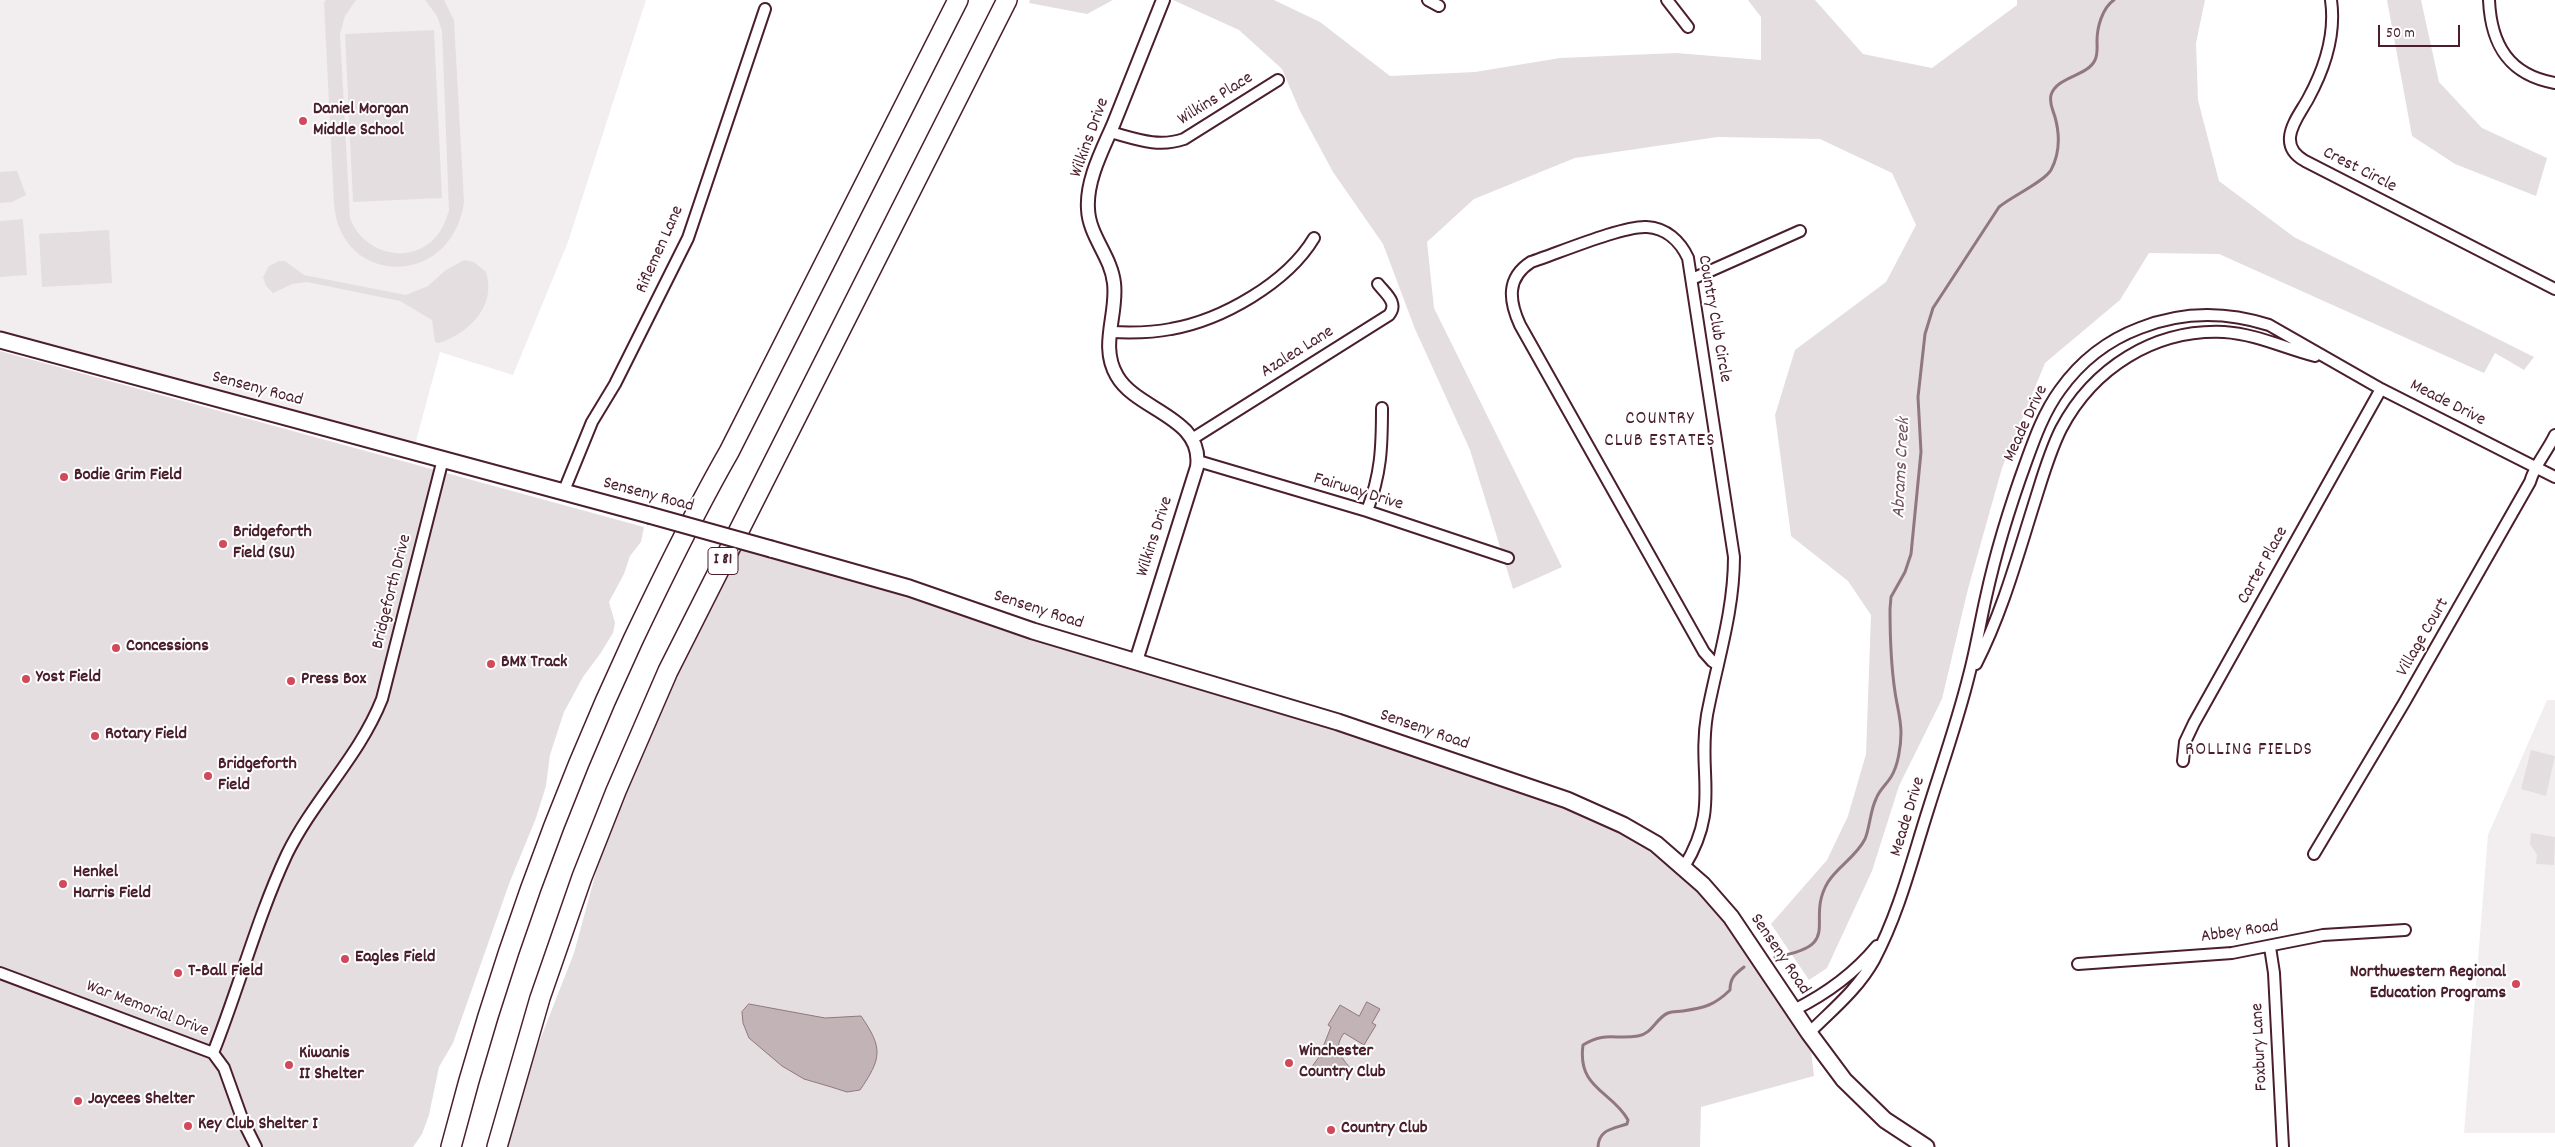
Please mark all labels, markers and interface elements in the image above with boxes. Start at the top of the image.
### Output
scale bar [2380,15,2462,47]
text: 50 m [2386,23,2415,45]
street label: Wilkins Place [1174,68,1258,132]
street label: Wilkins Drive [1067,95,1115,181]
place label: Daniel Morgan Middle School [313,100,409,142]
marker: Daniel Morgan Middle School [297,115,309,127]
street label: Crest Circle [2318,143,2400,199]
street label: Riflemen Lane [632,203,690,297]
street label: Country Club Circle [1691,254,1735,384]
street label: Azalea Lane [1258,322,1338,384]
street label: Senseny Road [209,368,305,412]
street label: Meade Drive [2406,376,2488,432]
street label: Meade Drive [2000,382,2054,466]
district label: COUNTRY CLUB ESTATES [1603,409,1717,453]
water label: Abrams Creek [1889,417,1917,519]
place label: Bodie Grim Field [74,466,182,488]
street label: Fairway Drive [1311,469,1405,517]
marker: Bodie Grim Field [58,471,70,483]
street label: Senseny Road [600,474,696,518]
street label: Wilkins Drive [1133,494,1179,580]
place label: Bridgeforth Field (SU) [233,523,312,566]
street label: Carter Place [2234,523,2294,609]
street label: Bridgeforth Drive [368,532,418,652]
marker: Bridgeforth Field (SU) [217,538,229,550]
road number: I 81 [708,548,738,574]
street label: Senseny Road [990,586,1086,636]
street label: Village Court [2393,595,2455,681]
place label: Concessions [126,637,209,659]
marker: Concessions [110,642,122,654]
place label: BMX Track [501,653,567,675]
marker: BMX Track [485,658,497,670]
place label: Yost Field [36,668,101,690]
place label: Press Box [301,670,366,692]
marker: Yost Field [20,673,32,685]
marker: Press Box [285,675,297,687]
street label: Senseny Road [1376,706,1472,756]
place label: Rotary Field [105,725,187,747]
marker: Rotary Field [89,730,101,742]
district label: ROLLING FIELDS [2183,740,2315,762]
place label: Bridgeforth Field [218,755,297,798]
marker: Bridgeforth Field [202,770,214,782]
street label: Meade Drive [1887,775,1931,859]
place label: Henkel Harris Field [73,863,151,906]
marker: Henkel Harris Field [57,878,69,890]
street label: Senseny Road [1744,910,1814,1000]
street label: Abbey Road [2200,917,2280,949]
place label: Eagles Field [355,948,435,970]
marker: Eagles Field [339,953,351,965]
place label: T-Ball Field [188,962,263,984]
place label: Northwestern Regional Education Programs [2350,963,2506,1006]
marker: T-Ball Field [172,967,184,979]
street label: War Memorial Drive [82,977,212,1043]
marker: Northwestern Regional Education Programs [2510,978,2522,990]
street label: Foxbury Lane [2248,1002,2274,1092]
place label: Winchester Country Club [1299,1042,1385,1084]
place label: Kiwanis II Shelter [299,1044,364,1086]
marker: Winchester Country Club [1283,1057,1295,1069]
marker: Kiwanis II Shelter [283,1059,295,1071]
place label: Jaycees Shelter [88,1090,195,1112]
marker: Jaycees Shelter [72,1095,84,1107]
place label: Key Club Shelter I [198,1115,318,1137]
place label: Country Club [1341,1119,1427,1141]
marker: Key Club Shelter I [182,1120,194,1132]
marker: Country Club [1325,1124,1337,1136]

